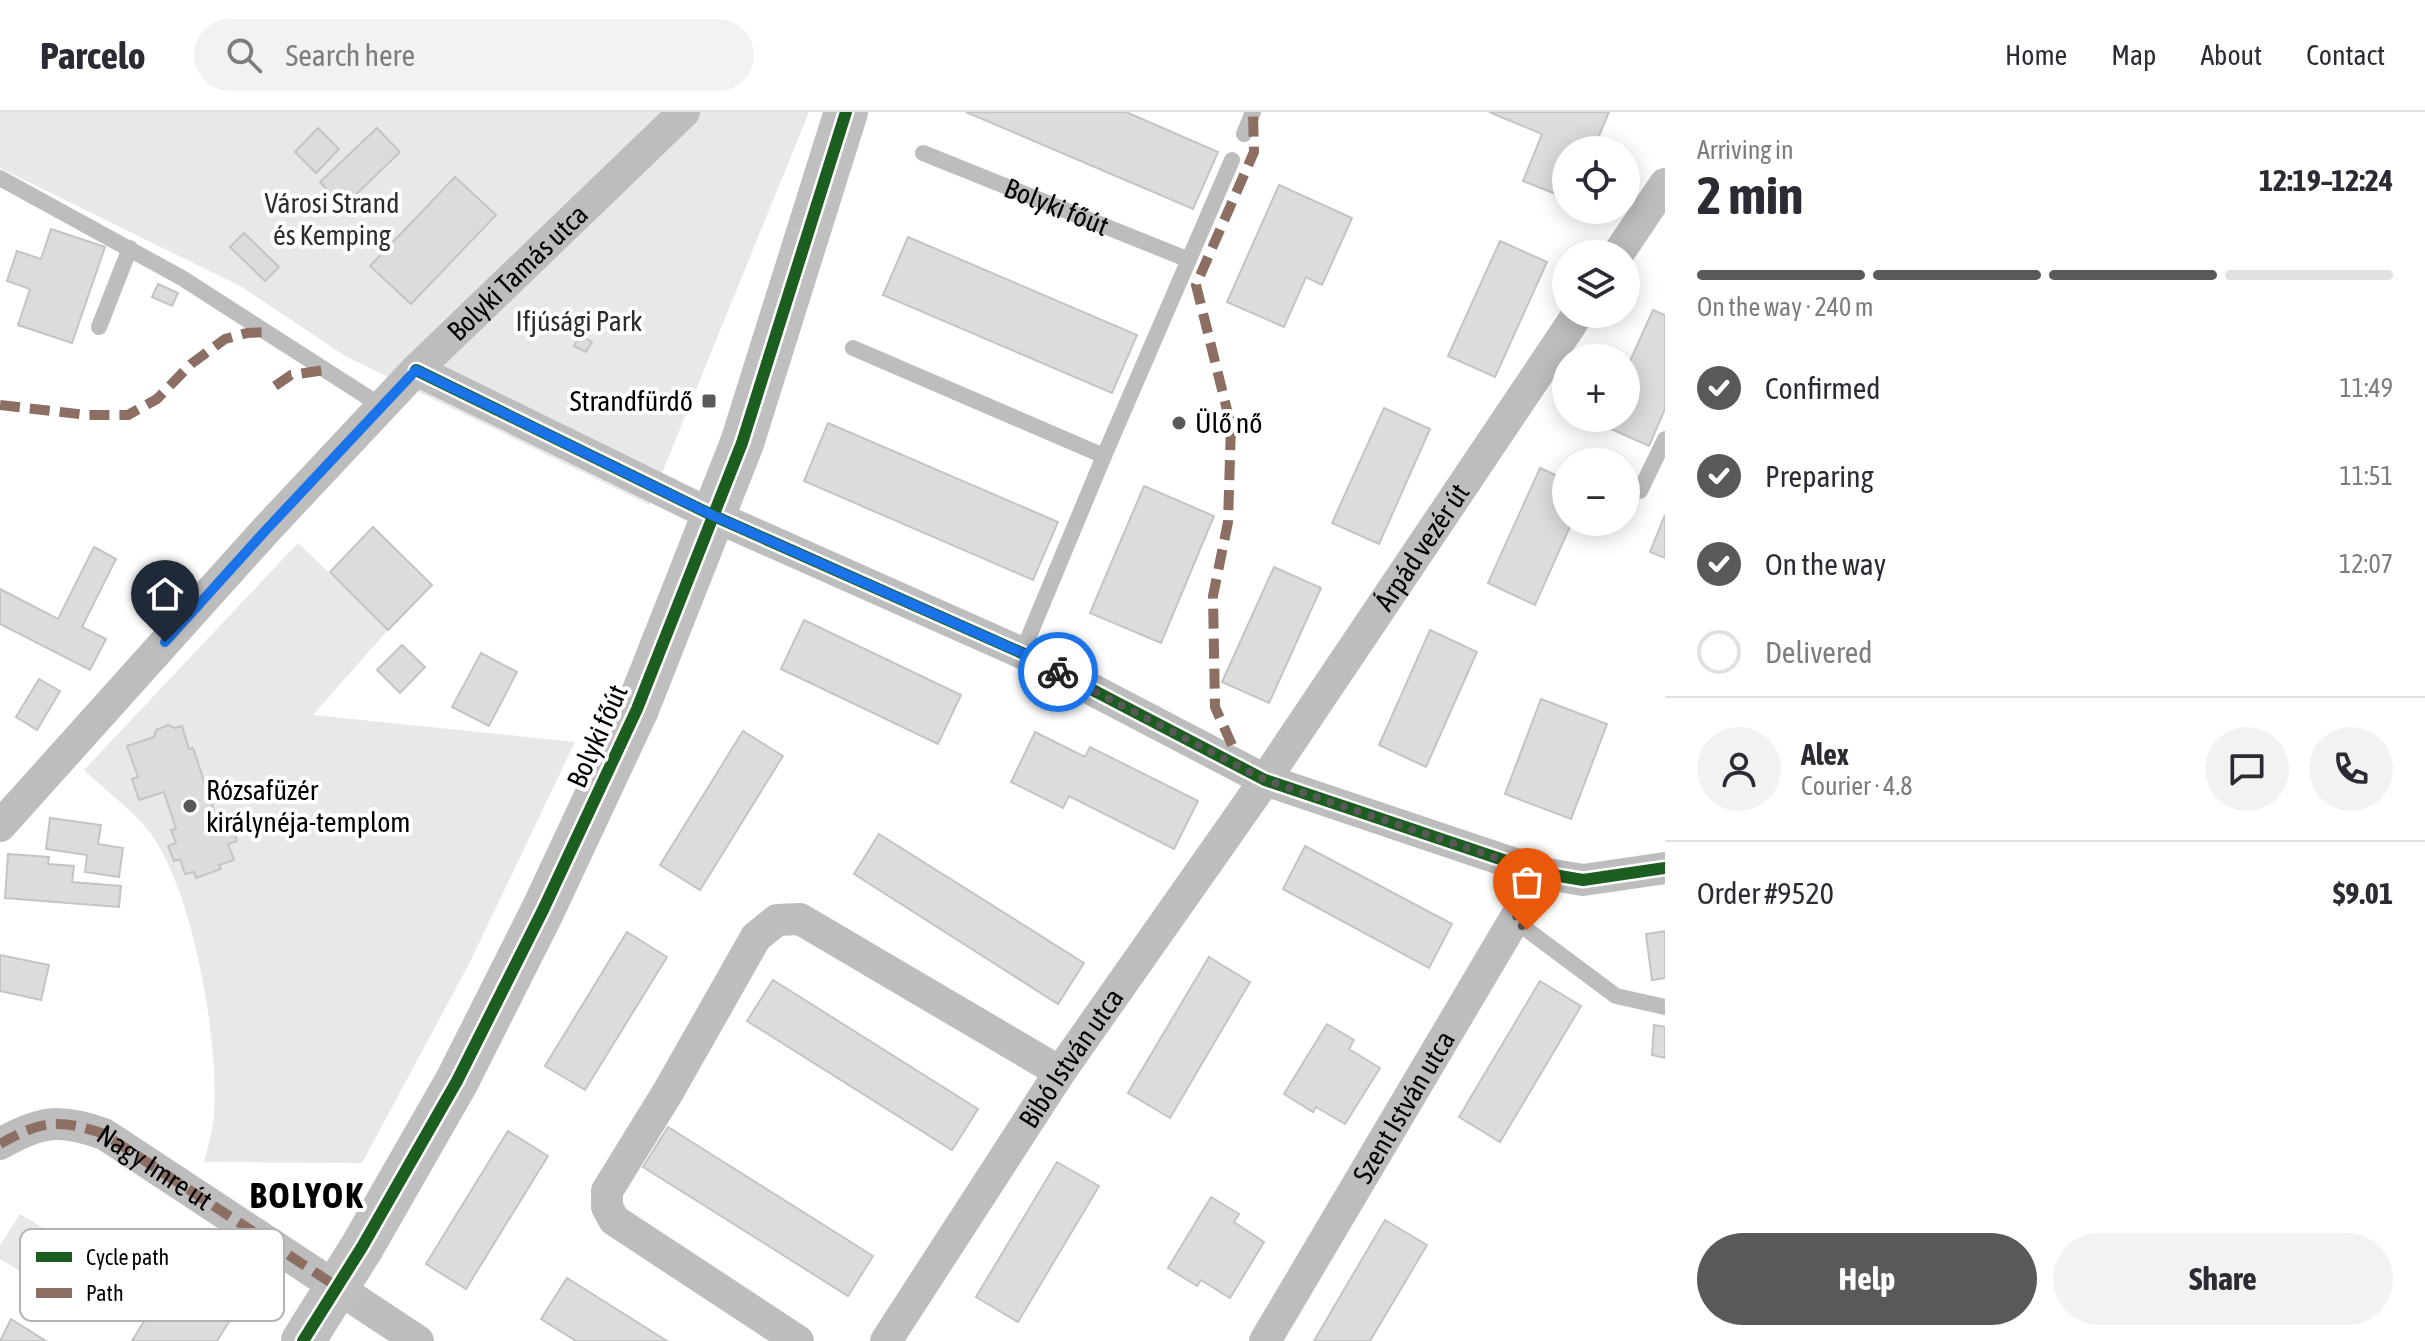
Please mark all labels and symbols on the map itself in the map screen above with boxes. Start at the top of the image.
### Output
street label: Bolyki főút [1000,171,1113,242]
park label: Városi Strand és Kemping [265,187,399,251]
street label: Bolyki Tamás utca [441,198,594,347]
park label: Ifjúsági Park [516,305,642,337]
place label: Strandfürdő [570,385,693,417]
marker: Strandfürdő [700,392,718,410]
place label: Ülő nő [1195,407,1262,439]
marker: Ülő nő [1170,414,1188,432]
street label: Árpád vezér út [1368,477,1475,616]
pin [131,560,199,642]
courier [1018,632,1098,712]
street label: Bolyki főút [560,680,634,792]
place label: Rózsafüzér királynéja-templom [206,774,410,838]
marker: Rózsafüzér királynéja-templom [181,797,199,815]
pin [1493,848,1561,930]
street label: Bibó István utca [1012,982,1130,1134]
street label: Szent István utca [1346,1025,1461,1189]
street label: Nagy Imre út [91,1118,218,1216]
district label: BOLYOK [249,1174,365,1216]
legend [20,1229,284,1321]
text: Cycle path [86,1244,169,1270]
text: Path [86,1280,124,1306]

